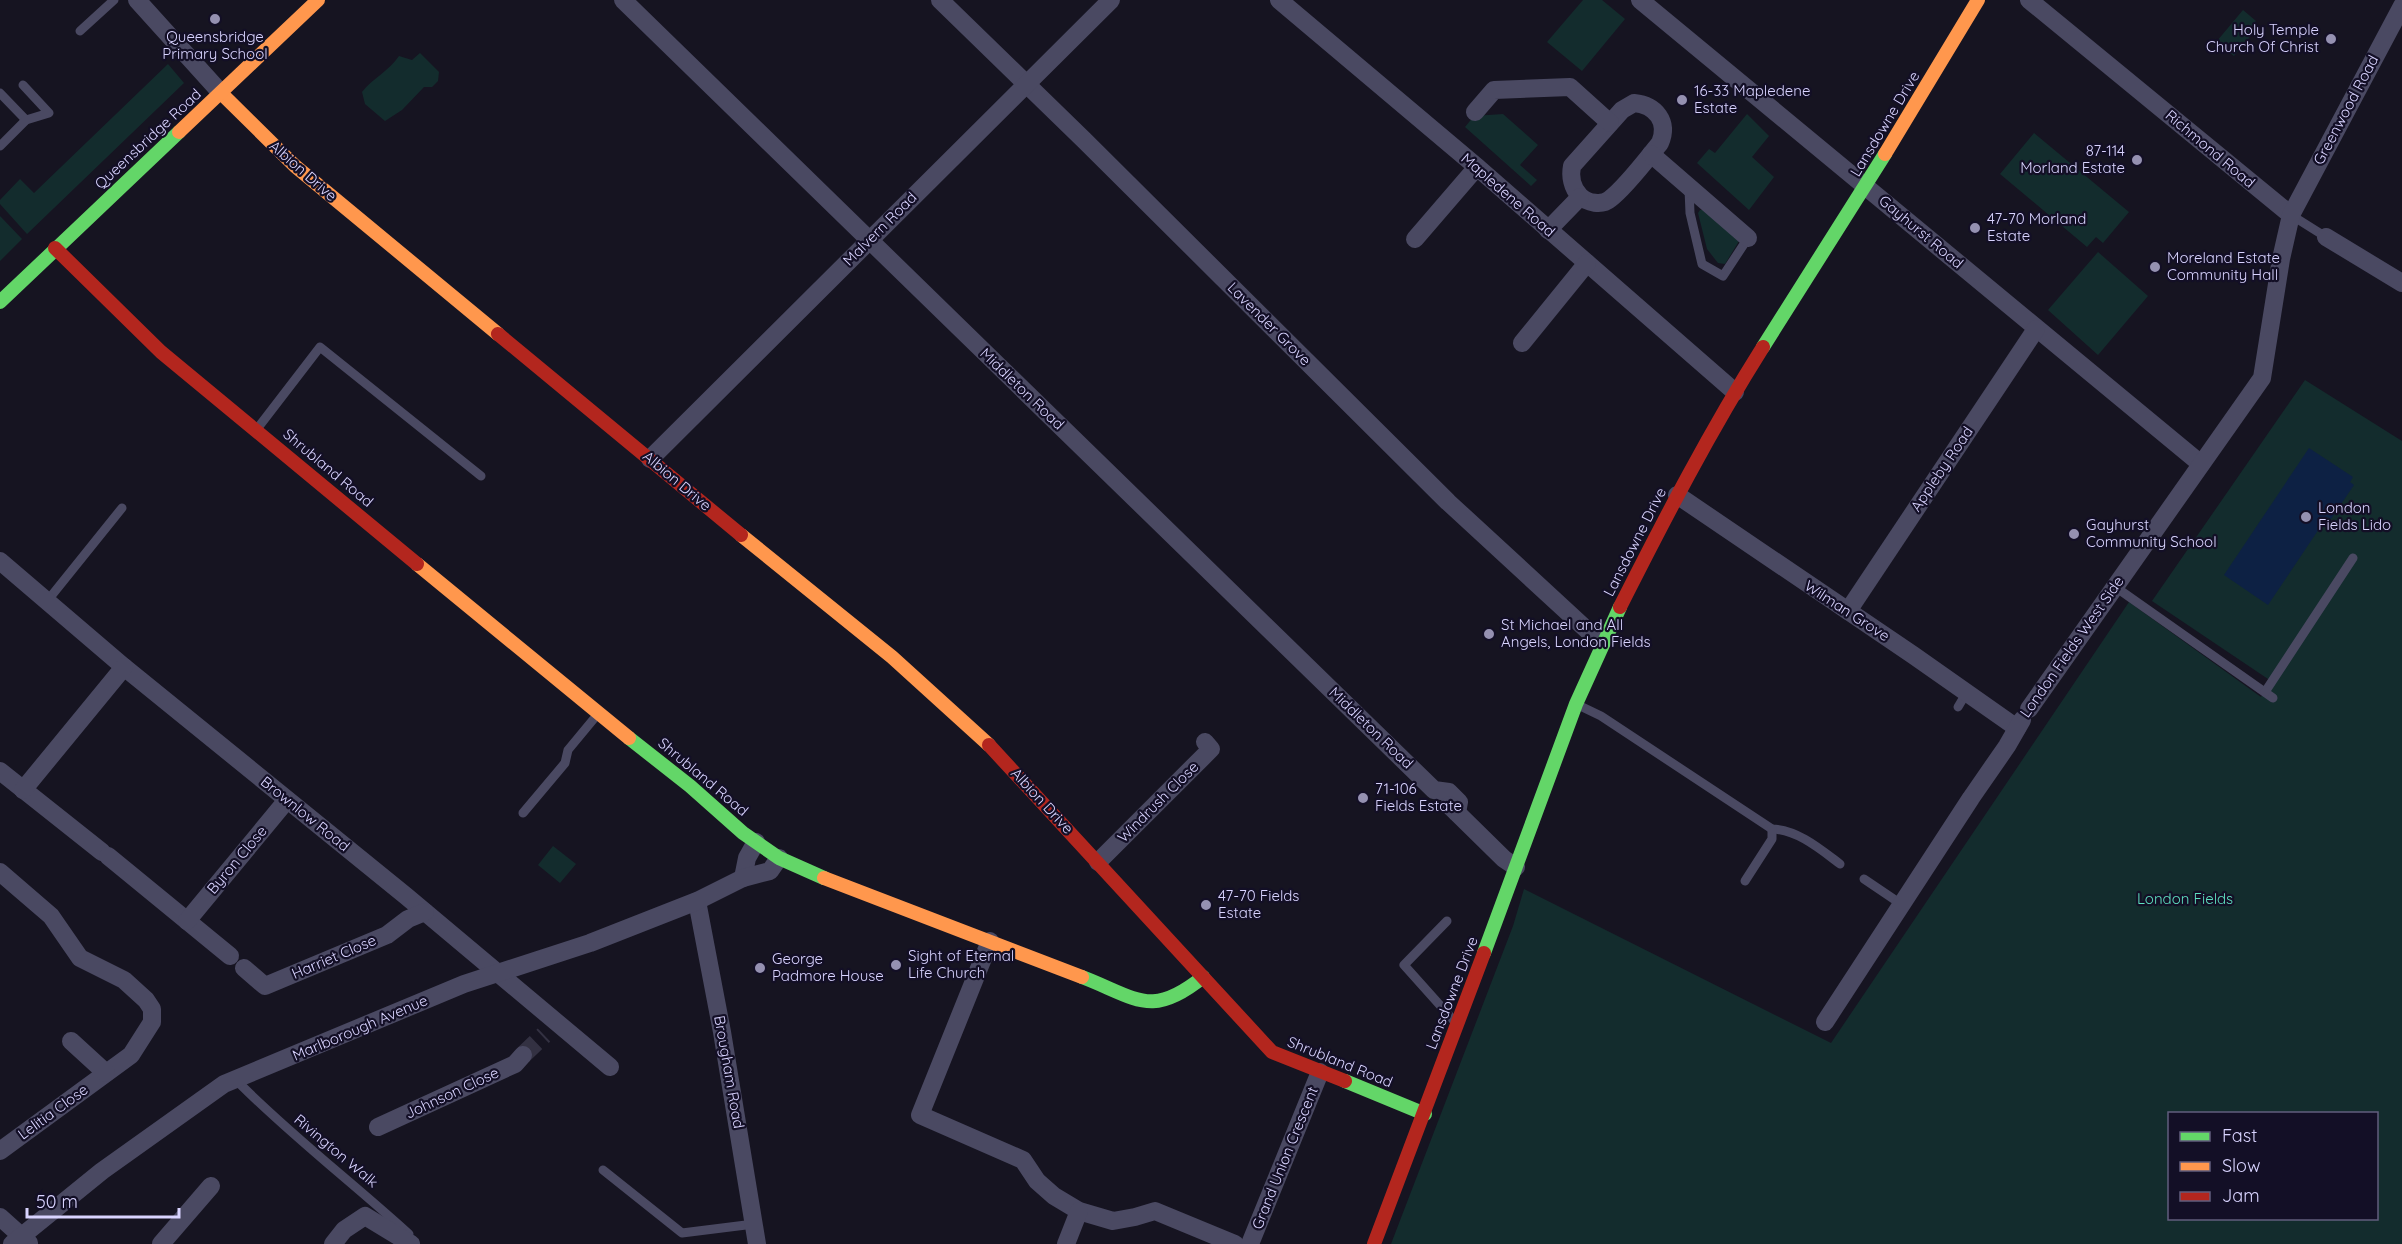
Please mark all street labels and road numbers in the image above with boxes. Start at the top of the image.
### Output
street label: Greenwood Road [2309,52,2382,168]
street label: Lansdowne Drive [1846,68,1924,180]
street label: Queensbridge Road [90,84,205,193]
street label: Richmond Road [2162,106,2259,192]
street label: Albion Drive [266,136,341,205]
street label: Mapledene Road [1457,149,1559,241]
street label: Malvern Road [839,188,921,270]
street label: Gayhurst Road [1875,191,1967,272]
street label: Lavender Grove [1224,278,1315,369]
street label: Middleton Road [976,344,1068,434]
street label: Appleby Road [1906,423,1977,515]
street label: Shrubland Road [279,424,377,511]
street label: Albion Drive [639,447,715,515]
street label: Lansdowne Drive [1599,484,1670,599]
street label: London Fields West Side [2015,572,2128,721]
street label: Wilman Grove [1801,576,1893,645]
street label: Middleton Road [1325,683,1417,773]
street label: Shrubland Road [654,733,752,820]
street label: Windrush Close [1113,757,1202,846]
street label: Albion Drive [1007,764,1078,838]
street label: Brownlow Road [257,772,354,855]
street label: Byron Close [203,822,271,898]
street label: Harriet Close [289,930,379,983]
street label: Lansdowne Drive [1421,934,1482,1052]
street label: Marlborough Avenue [289,990,430,1065]
street label: Brougham Road [710,1014,749,1130]
street label: Shrubland Road [1285,1032,1396,1091]
street label: Johnson Close [402,1063,502,1123]
street label: Lelitia Close [14,1080,92,1143]
street label: Grand Union Crescent [1247,1084,1322,1232]
street label: Rivington Walk [290,1110,382,1191]

